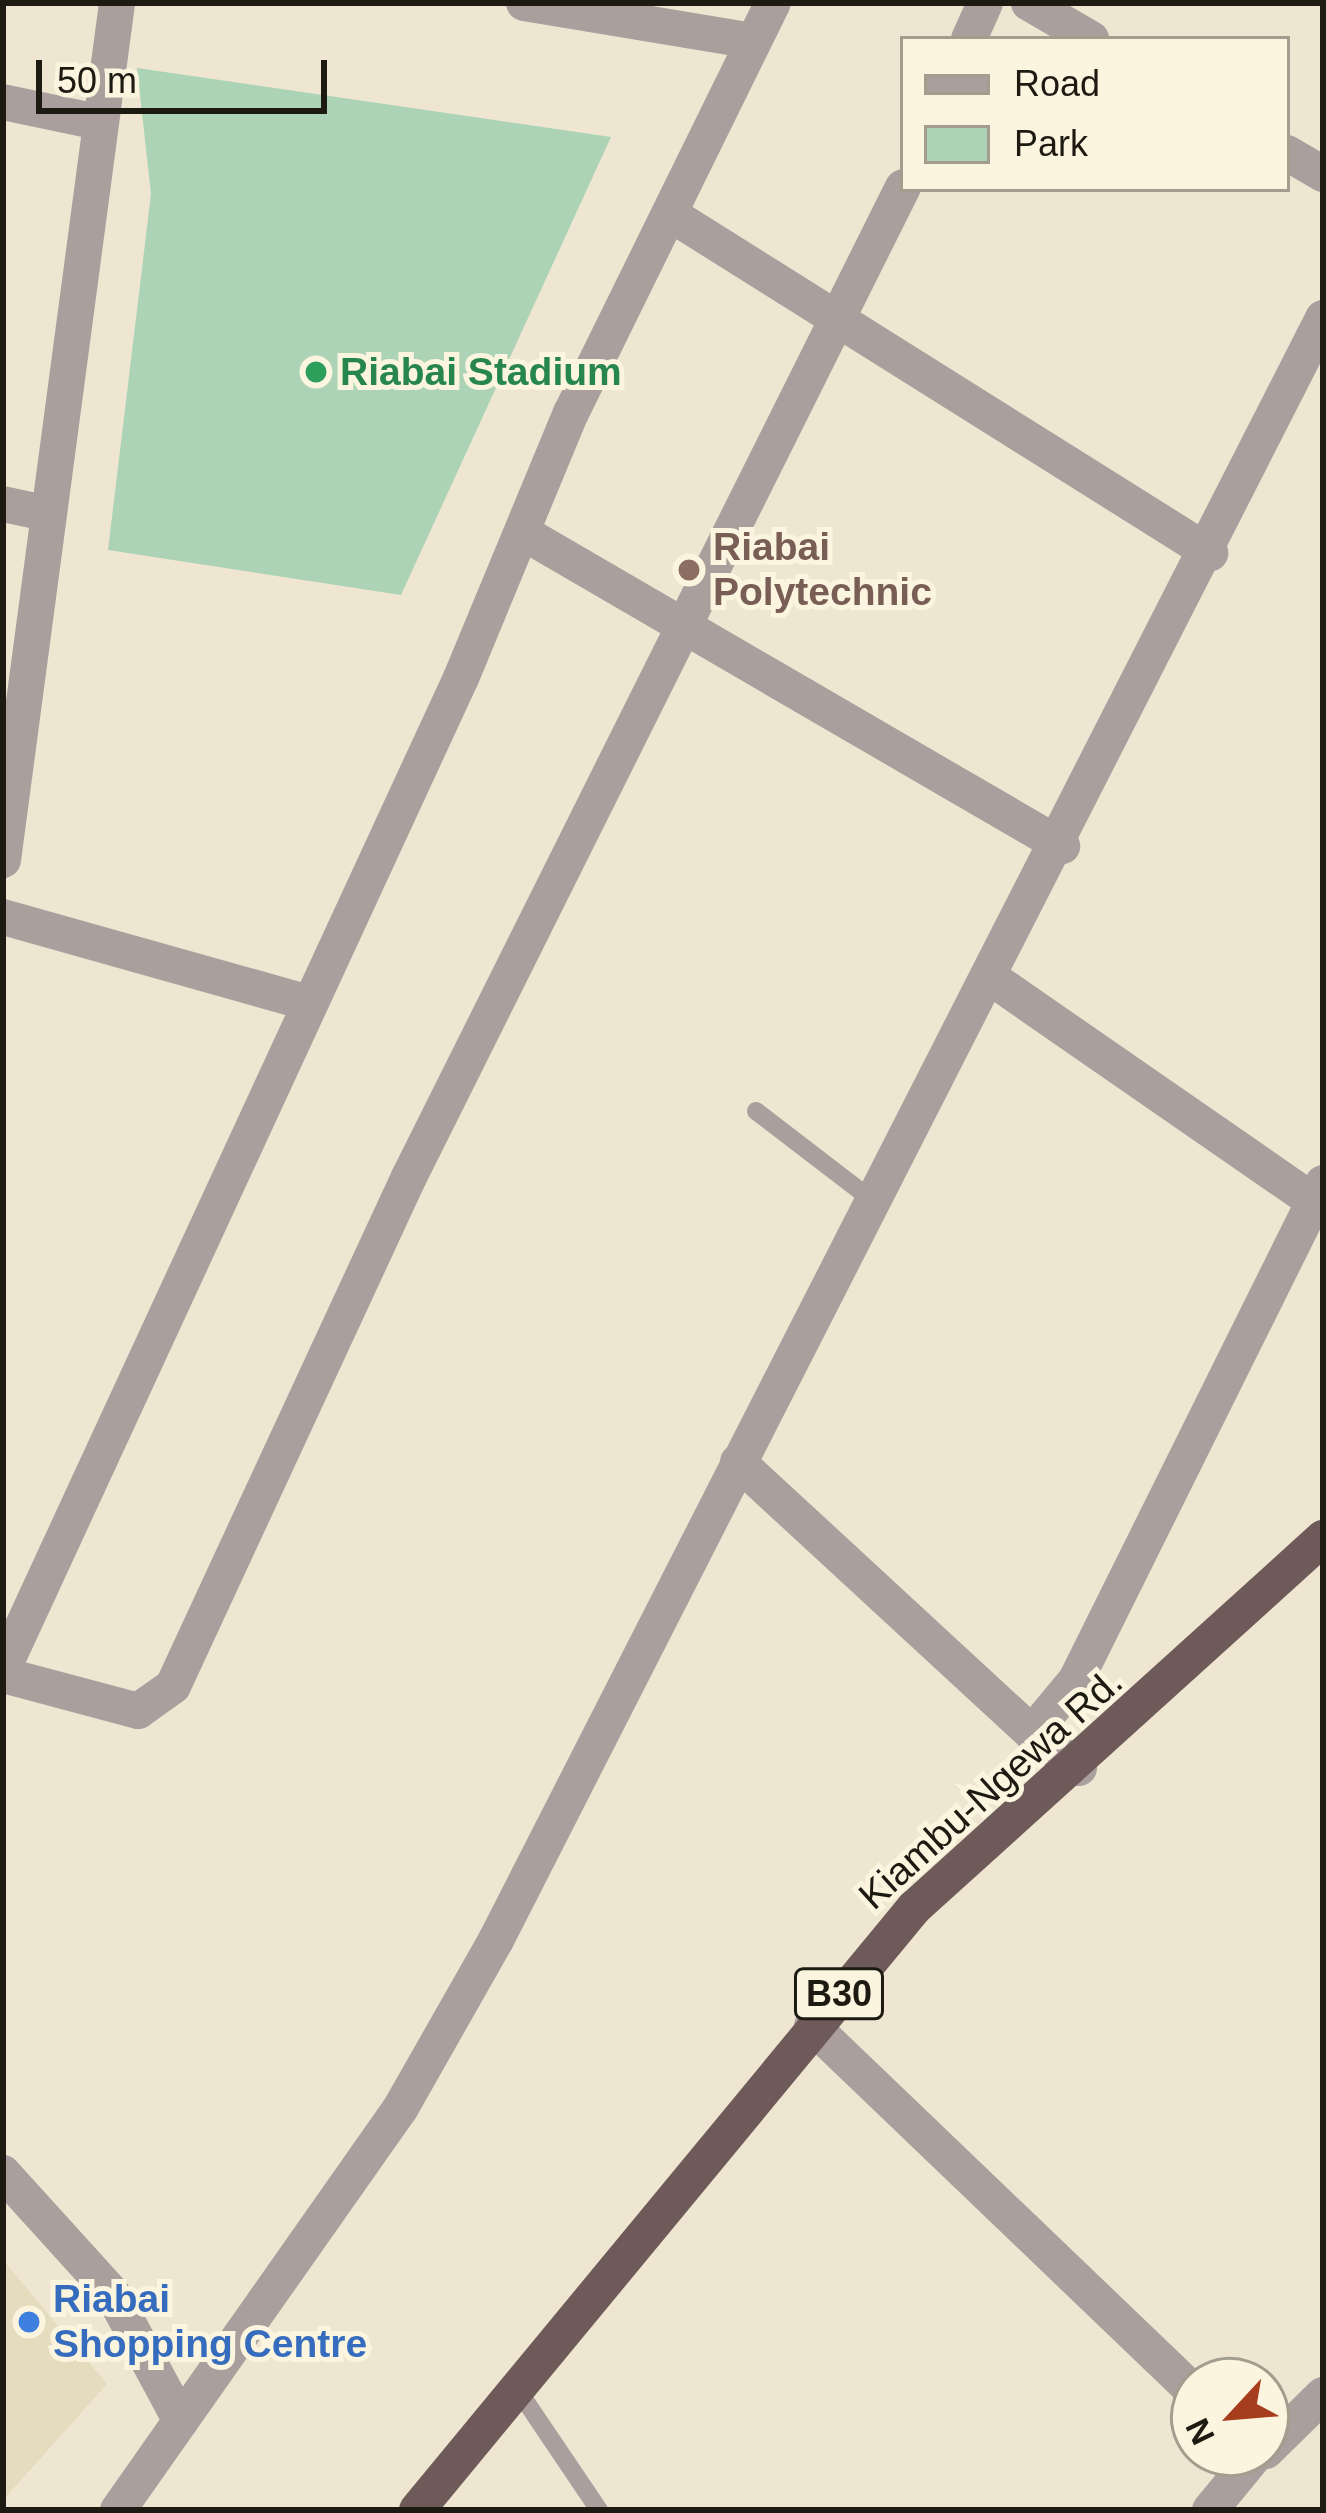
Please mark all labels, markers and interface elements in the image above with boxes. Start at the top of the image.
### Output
scale bar [42,36,333,110]
legend [900,36,1290,192]
text: 50 m [57,60,137,101]
text: Road [1014,63,1100,104]
text: Park [1014,123,1088,164]
place label: Riabai Stadium [340,349,622,395]
marker: Riabai Stadium [303,359,329,385]
place label: Riabai Polytechnic [713,525,932,616]
marker: Riabai Polytechnic [676,557,702,583]
street label: Kiambu-Ngewa Rd. [850,1658,1132,1920]
road number: B30 [791,1964,887,2024]
place label: Riabai Shopping Centre [53,2277,367,2368]
marker: Riabai Shopping Centre [16,2309,42,2335]
north arrow [1170,2357,1290,2477]
text: N [1178,2413,1222,2451]

